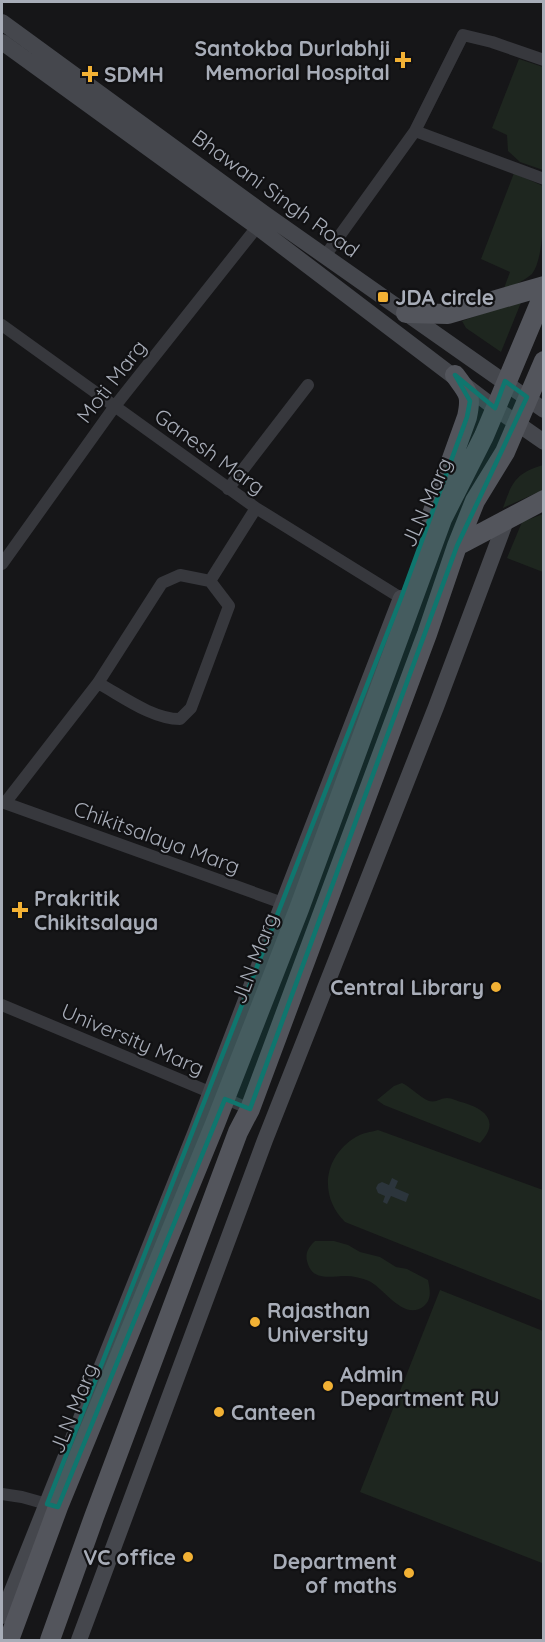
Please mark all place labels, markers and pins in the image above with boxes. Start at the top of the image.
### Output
place label: Santokba Durlabhji Memorial Hospital [195,35,390,85]
marker: Santokba Durlabhji Memorial Hospital [394,51,412,69]
place label: SDMH [104,61,164,87]
marker: SDMH [81,65,99,83]
place label: JDA circle [395,284,494,310]
marker: JDA circle [376,290,390,304]
place label: Prakritik Chikitsalaya [34,885,158,935]
marker: Prakritik Chikitsalaya [11,901,29,919]
place label: Central Library [330,974,484,1000]
marker: Central Library [489,980,503,994]
place label: Rajasthan University [267,1297,370,1347]
marker: Rajasthan University [248,1315,262,1329]
place label: Admin Department RU [340,1361,500,1411]
marker: Admin Department RU [321,1379,335,1393]
place label: Canteen [231,1399,316,1425]
marker: Canteen [212,1405,226,1419]
place label: VC office [83,1544,176,1570]
place label: Department of maths [272,1548,397,1598]
marker: VC office [181,1550,195,1564]
marker: Department of maths [402,1566,416,1580]

